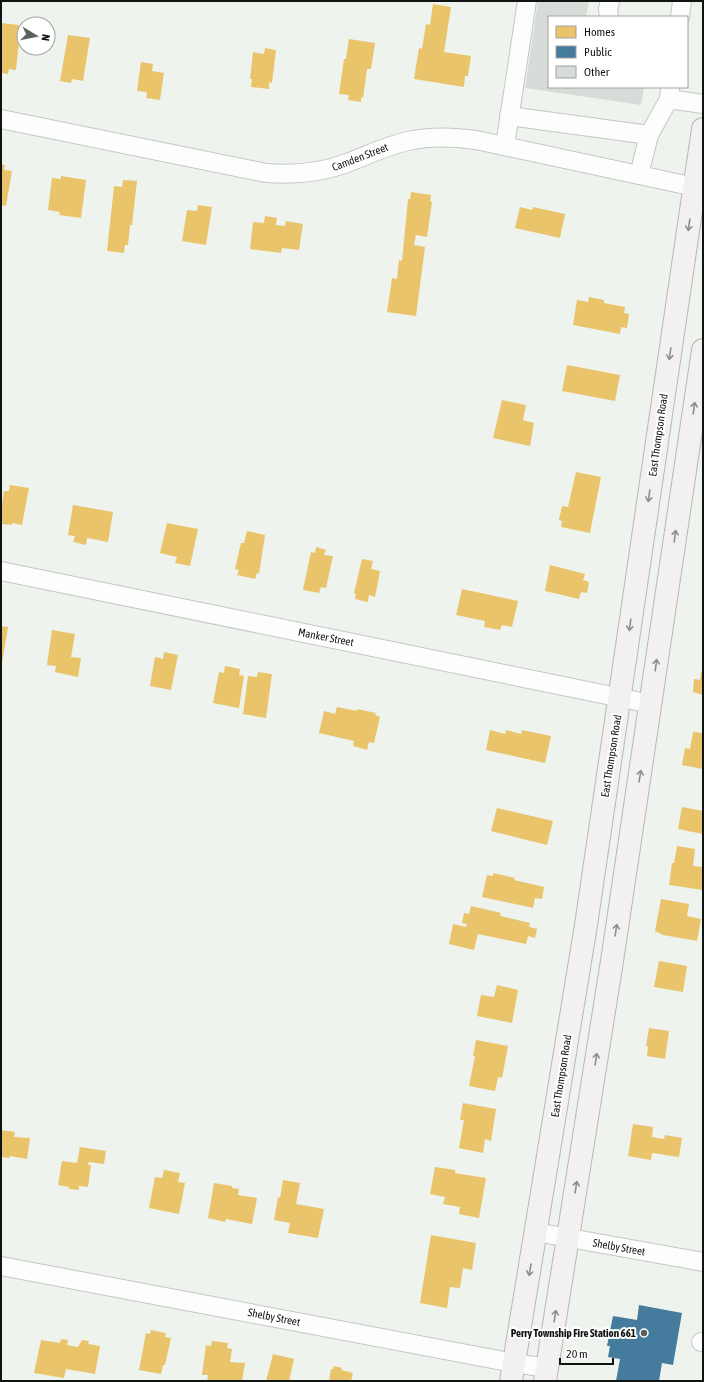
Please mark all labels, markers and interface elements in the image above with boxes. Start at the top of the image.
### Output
north arrow [16,16,56,56]
legend [548,16,688,88]
text: Homes [584,25,615,39]
text: N [39,33,52,42]
text: Public [584,45,612,59]
text: Other [584,65,610,79]
street label: Camden Street [330,141,390,173]
one-way arrow [685,218,693,231]
one-way arrow [666,347,674,360]
street label: East Thompson Road [646,393,670,477]
one-way arrow [690,402,698,415]
one-way arrow [645,490,653,503]
one-way arrow [671,530,679,543]
one-way arrow [626,618,634,631]
street label: Manker Street [297,626,355,648]
one-way arrow [652,659,660,672]
street label: East Thompson Road [599,714,623,798]
one-way arrow [636,770,644,783]
one-way arrow [612,924,620,937]
street label: East Thompson Road [549,1034,573,1118]
one-way arrow [592,1053,600,1066]
one-way arrow [572,1181,580,1194]
street label: Shelby Street [592,1236,646,1258]
one-way arrow [525,1263,533,1276]
street label: Shelby Street [247,1306,301,1328]
one-way arrow [552,1309,560,1322]
place label: Perry Township Fire Station 661 [511,1327,636,1339]
marker: Perry Township Fire Station 661 [639,1328,649,1338]
scale bar [560,1340,613,1366]
text: 20 m [566,1347,588,1361]

